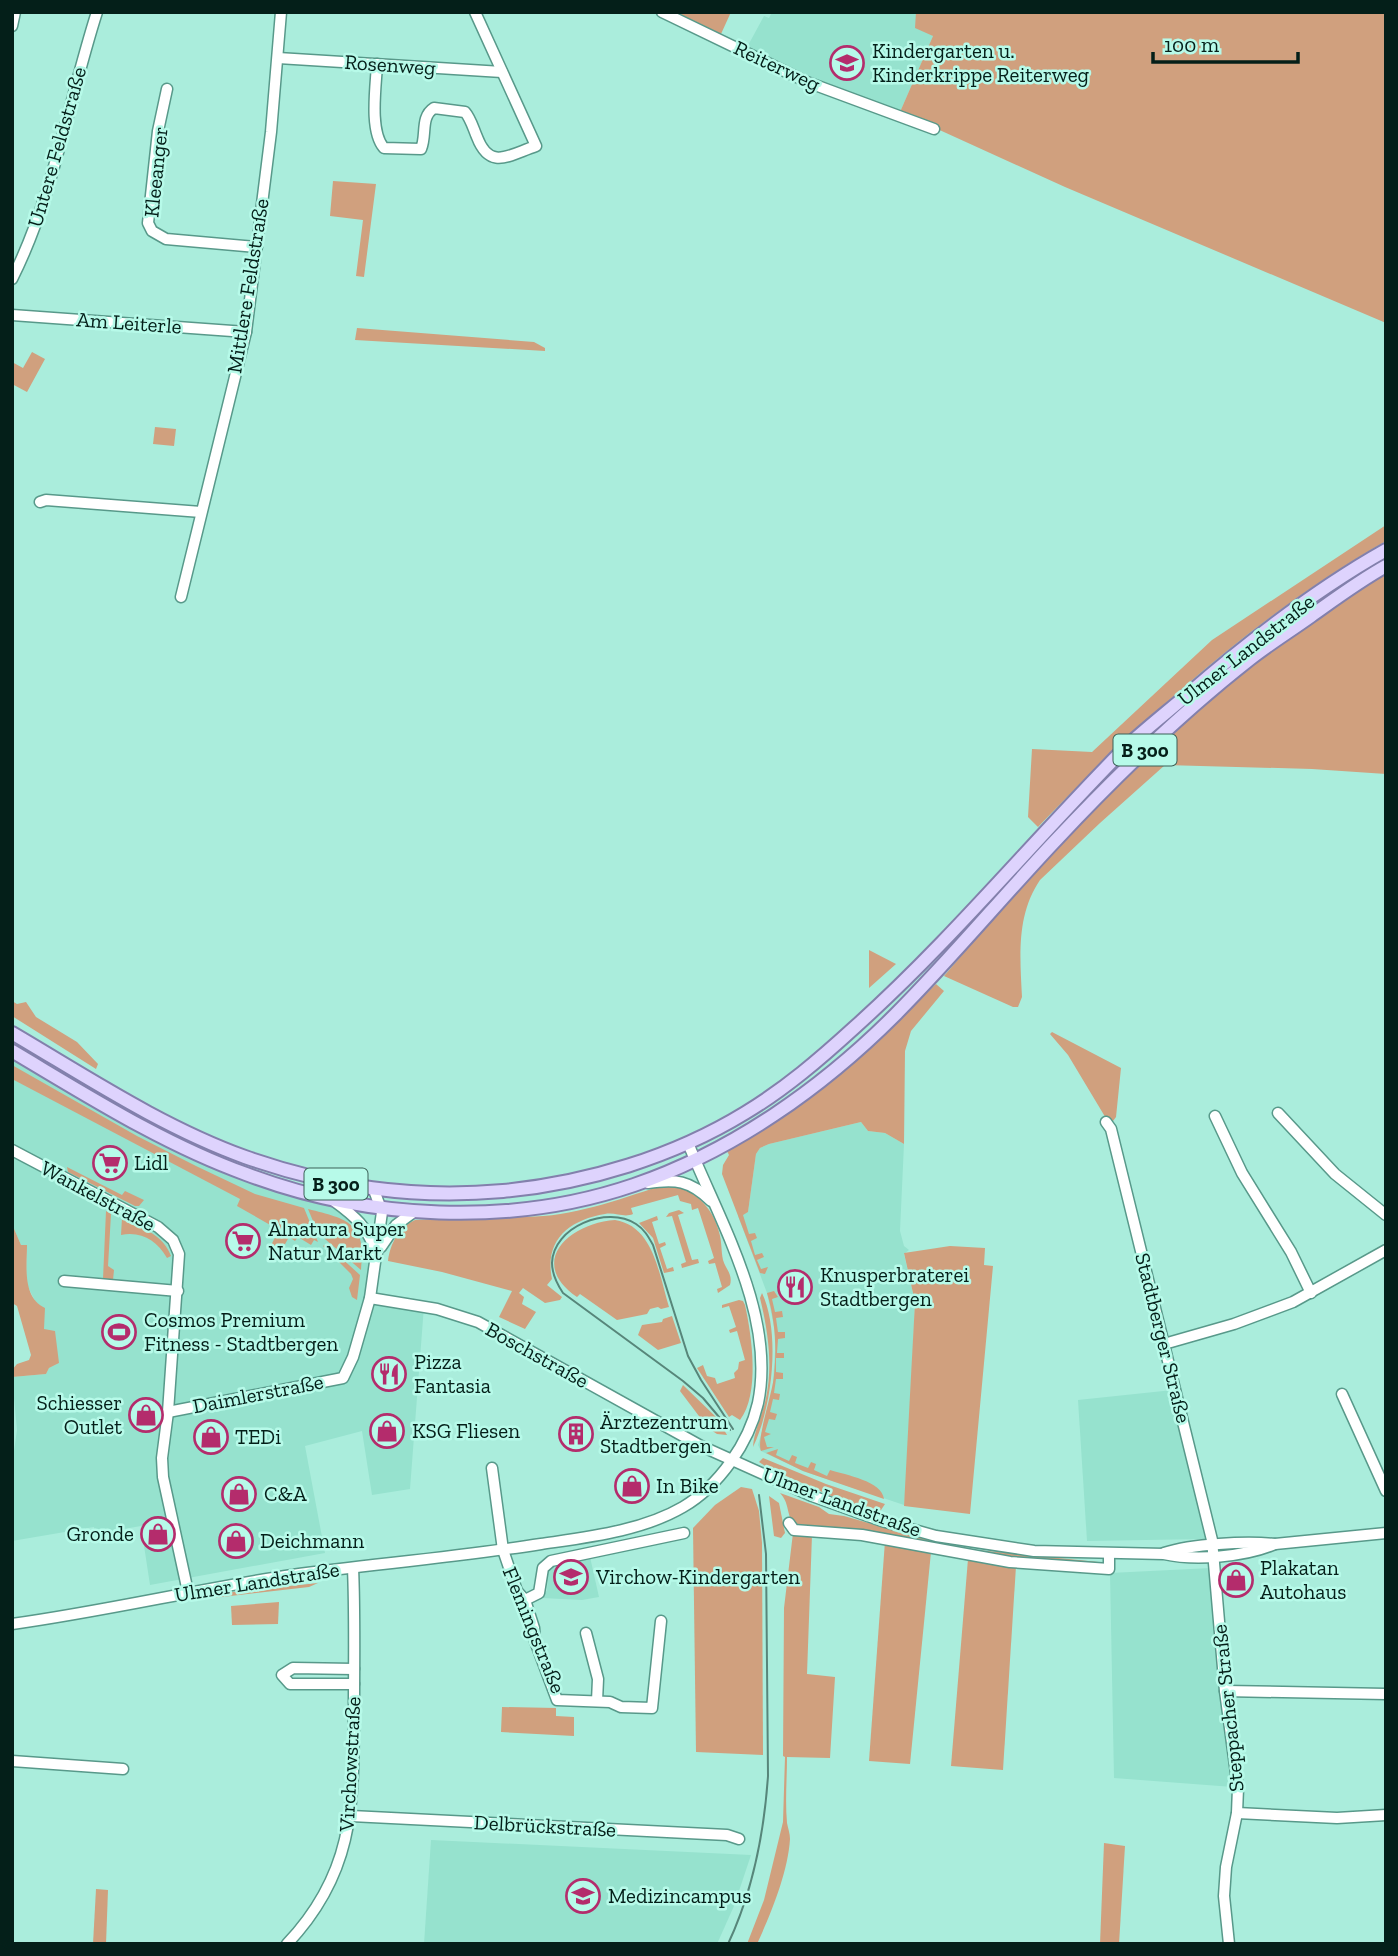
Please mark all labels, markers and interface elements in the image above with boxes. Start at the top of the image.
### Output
scale bar [1153,21,1298,65]
text: 100 m [1164,32,1219,57]
street label: Reiterweg [730,35,825,97]
place label: Kindergarten u. Kinderkrippe Reiterweg [872,38,1090,87]
school or university icon: Kindergarten u. Kinderkrippe Reiterweg [828,44,866,82]
street label: Rosenweg [344,49,437,80]
street label: Untere Feldstraße [22,64,91,230]
street label: Kleeanger [138,125,173,219]
street label: Mittlere Feldstraße [221,197,274,375]
street label: Am Leiterle [76,306,183,339]
street label: Ulmer Landstraße [1172,588,1319,711]
road number: B 300 [1114,734,1176,765]
supermarket icon: Lidl [91,1144,129,1182]
place label: Lidl [134,1150,169,1175]
street label: Wankelstraße [37,1155,160,1236]
road number: B 300 [304,1168,368,1200]
place label: Alnatura Super Natur Markt [268,1216,406,1265]
supermarket icon: Alnatura Super Natur Markt [224,1222,262,1260]
street label: Stadtberger Straße [1130,1250,1197,1426]
place label: Knusperbraterei Stadtbergen [820,1262,969,1311]
restaurant icon: Knusperbraterei Stadtbergen [776,1268,814,1306]
place label: Cosmos Premium Fitness - Stadtbergen [144,1307,338,1356]
sports icon: Cosmos Premium Fitness - Stadtbergen [100,1313,138,1351]
street label: Boschstraße [481,1316,593,1393]
place label: Pizza Fantasia [414,1349,491,1398]
restaurant icon: Pizza Fantasia [370,1355,408,1393]
street label: Daimlerstraße [190,1369,326,1418]
place label: Schiesser Outlet [37,1390,122,1439]
shop icon: Schiesser Outlet [127,1396,165,1434]
place label: Ärztezentrum Stadtbergen [600,1409,728,1458]
shop icon: KSG Fliesen [368,1412,406,1450]
building icon: Ärztezentrum Stadtbergen [557,1415,595,1453]
shop icon: TEDi [192,1418,230,1456]
place label: KSG Fliesen [412,1418,520,1443]
place label: TEDi [235,1424,281,1449]
street label: Ulmer Landstraße [760,1461,925,1542]
shop icon: In Bike [613,1467,651,1505]
place label: In Bike [656,1473,719,1498]
shop icon: C&A [220,1475,258,1513]
place label: C&A [264,1481,307,1506]
shop icon: Gronde [139,1515,177,1553]
place label: Gronde [66,1521,134,1546]
shop icon: Deichmann [217,1522,255,1560]
place label: Deichmann [260,1528,364,1553]
place label: Plakatan Autohaus [1260,1555,1346,1604]
street label: Ulmer Landstraße [173,1556,341,1607]
school or university icon: Virchow-Kindergarten [552,1558,590,1596]
shop icon: Plakatan Autohaus [1217,1561,1255,1599]
street label: Flemingstraße [498,1563,571,1697]
place label: Virchow-Kindergarten [595,1564,800,1589]
street label: Steppacher Straße [1206,1623,1249,1793]
street label: Virchowstraße [333,1696,366,1833]
street label: Delbrückstraße [473,1809,617,1842]
school or university icon: Medizincampus [564,1877,602,1915]
place label: Medizincampus [608,1883,751,1908]

